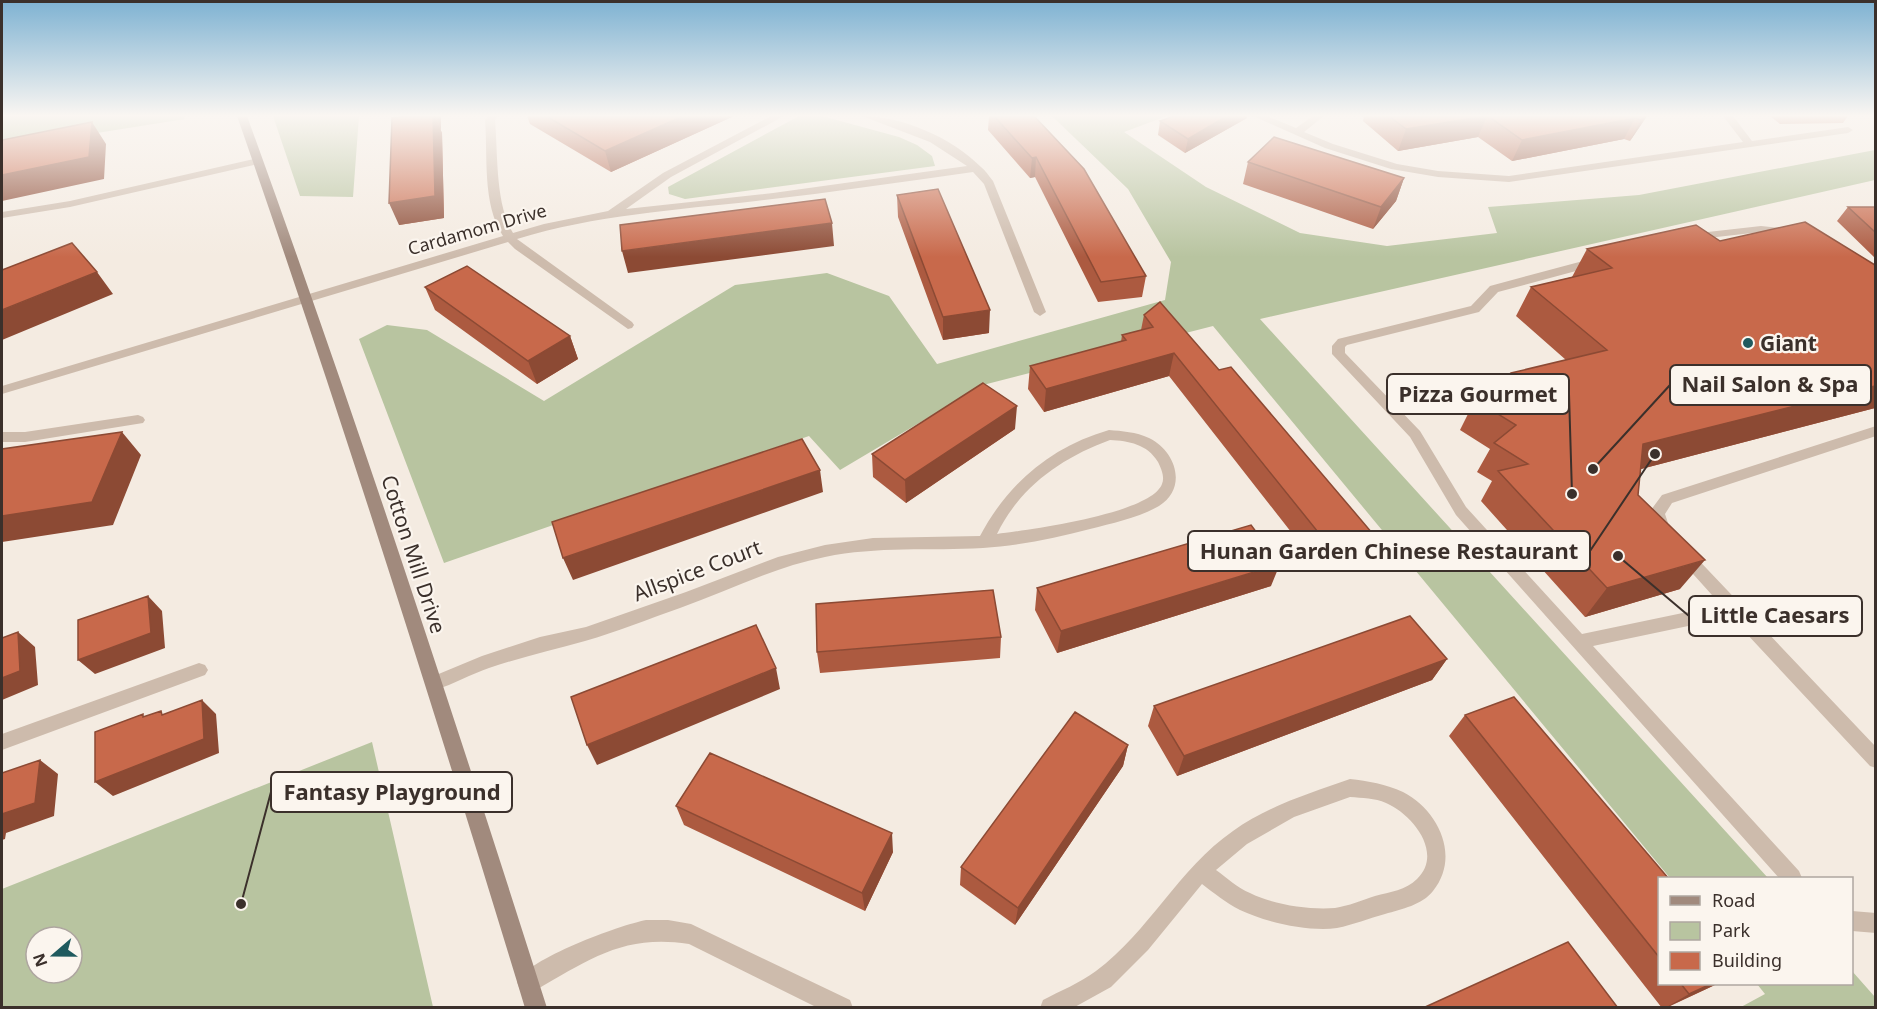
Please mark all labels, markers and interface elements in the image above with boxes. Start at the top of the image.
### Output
street label: Cardamom Drive [405,198,549,260]
place label: Giant [1760,329,1817,357]
marker: Giant [1741,336,1755,350]
callout: Nail Salon & Spa [1670,365,1871,405]
text: Nail Salon & Spa [1682,368,1858,398]
callout: Pizza Gourmet [1387,374,1569,414]
text: Pizza Gourmet [1399,378,1557,408]
street label: Cotton Mill Drive [375,471,453,637]
callout: Hunan Garden Chinese Restaurant [1188,531,1590,571]
street label: Allspice Court [629,533,766,607]
text: Hunan Garden Chinese Restaurant [1200,535,1578,565]
callout: Little Caesars [1689,596,1862,636]
text: Little Caesars [1701,599,1849,629]
callout: Fantasy Playground [271,772,512,812]
text: Fantasy Playground [283,776,501,806]
legend [1658,877,1853,985]
text: Road [1712,888,1755,912]
text: Park [1712,918,1750,942]
north arrow [24,925,84,985]
text: Building [1712,948,1782,972]
text: N [27,950,52,970]

